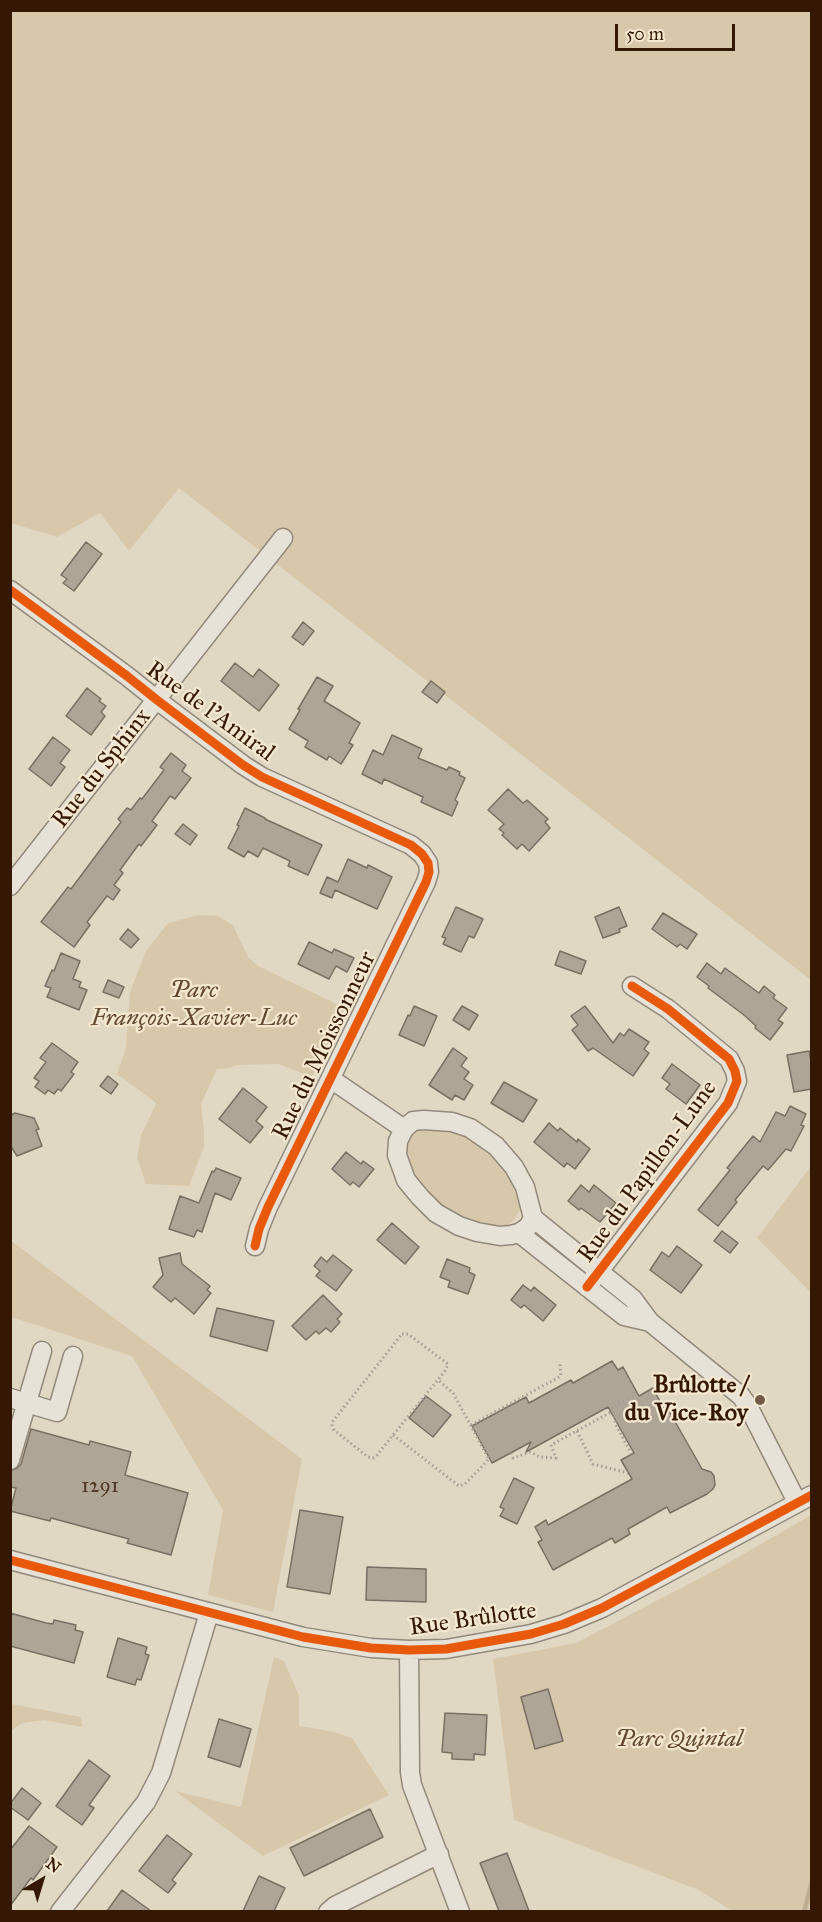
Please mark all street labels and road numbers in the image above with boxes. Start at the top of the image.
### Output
street label: Rue de l'Amiral [140,656,280,768]
street label: Rue du Sphinx [46,703,158,835]
street label: Rue du Moissonneur [267,947,383,1145]
street label: Rue du Papillon-Lune [572,1075,724,1269]
street label: Rue Brûlotte [408,1597,538,1643]

